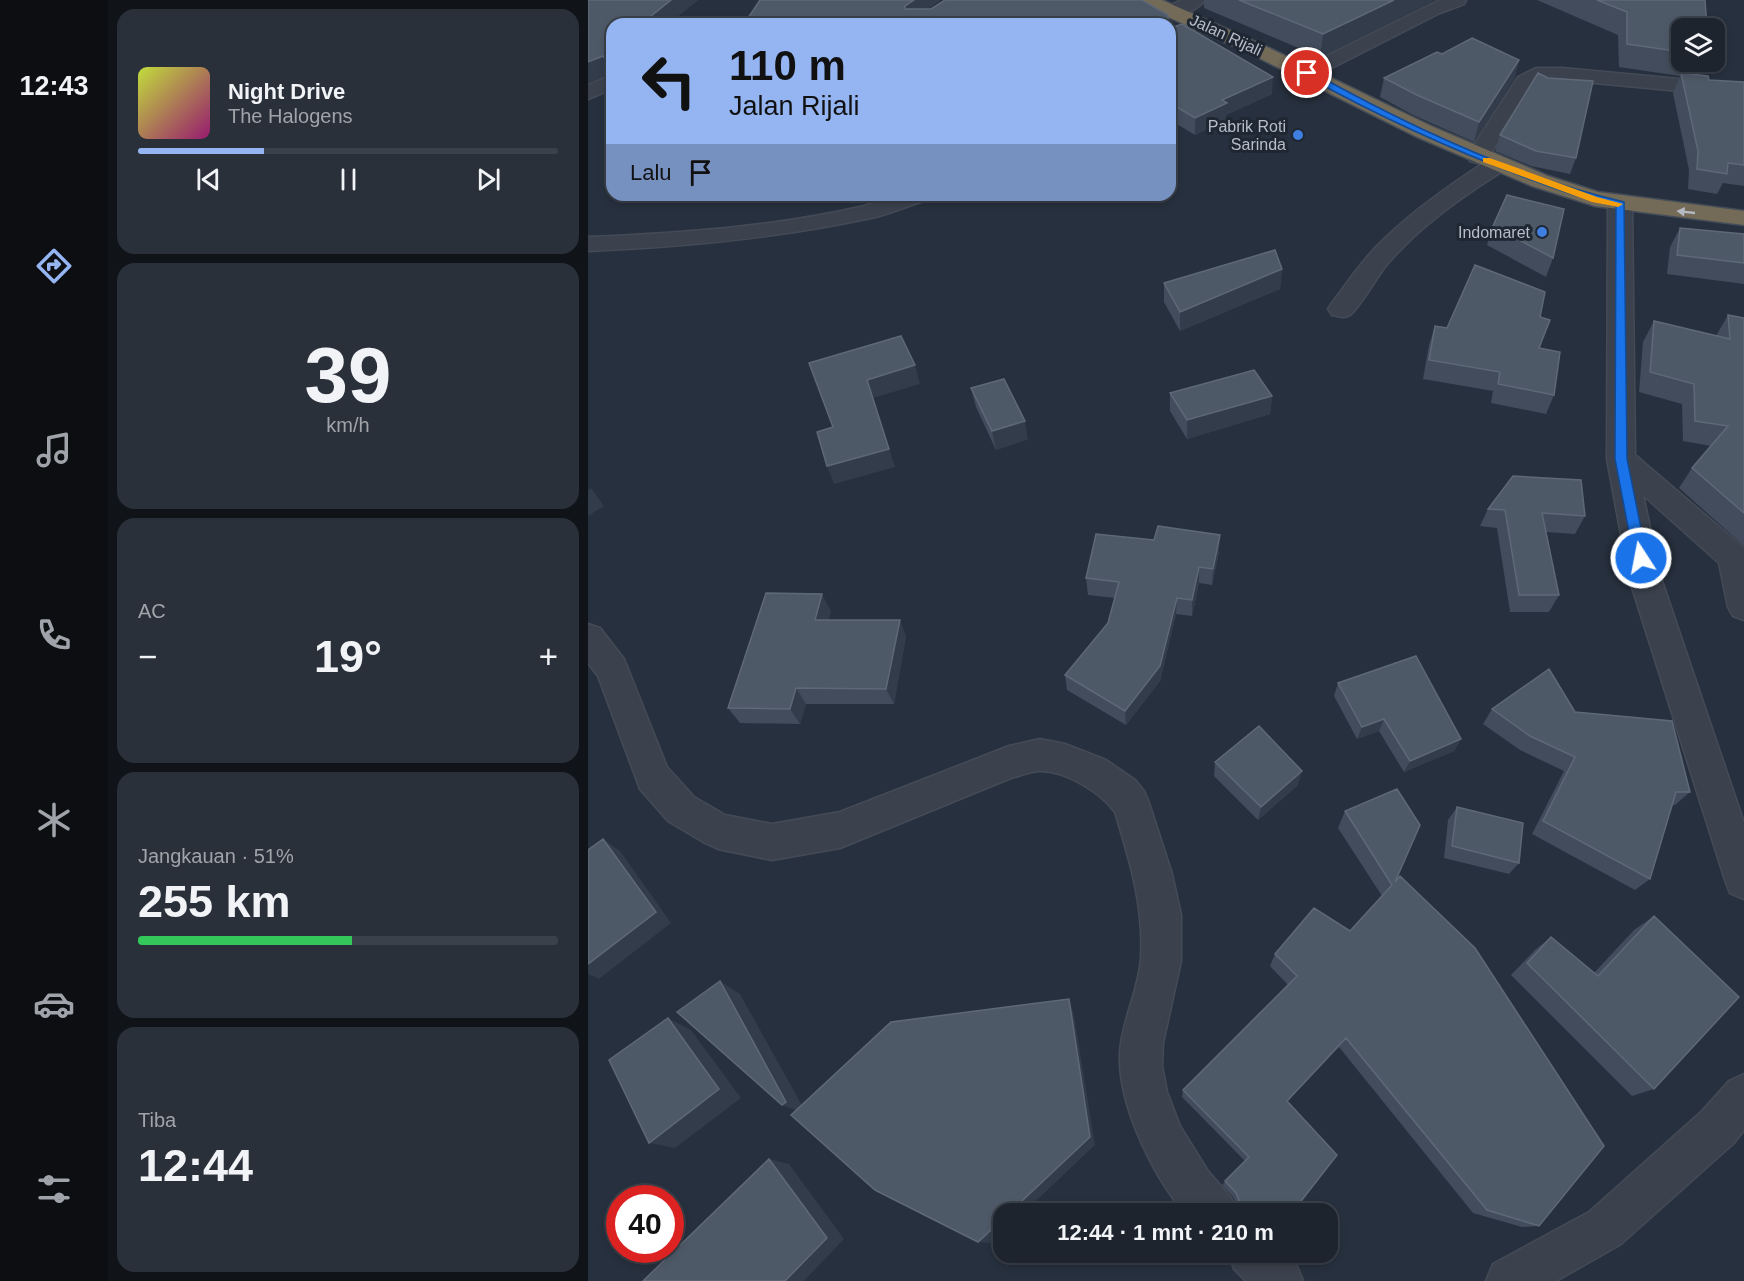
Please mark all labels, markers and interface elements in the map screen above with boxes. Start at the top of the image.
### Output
street label: Jalan Rijali [1187,11,1265,59]
map controls [1671,18,1725,72]
button: layers [1671,18,1725,72]
icon: left [630,42,708,120]
text: 110 m [729,42,846,89]
pin [1281,47,1332,98]
icon: arrive [1290,56,1323,89]
text: 12:43 [19,71,89,101]
text: Night Drive [228,79,345,104]
text: Jalan Rijali [729,91,860,121]
text: The Halogens [228,105,353,127]
place label: Pabrik Roti Sarinda [1208,118,1286,153]
marker: Pabrik Roti Sarinda [1291,128,1305,142]
icon: arrive [684,156,717,189]
text: Lalu [630,160,672,185]
icon: previous [192,163,225,196]
icon: pause [332,163,365,196]
icon: next [472,163,505,196]
one-way arrow [1676,207,1695,217]
place label: Indomaret [1458,224,1531,241]
marker: Indomaret [1535,225,1549,239]
icon: directions [33,245,75,287]
text: 39 [305,331,391,419]
text: km/h [326,414,370,436]
icon: music [33,429,75,471]
position arrow [1609,526,1673,590]
text: AC [138,600,166,622]
icon: phone [33,614,75,656]
text: 19° [314,631,382,682]
text: − [138,638,157,675]
text: + [539,638,558,675]
icon: climate [33,799,75,841]
text: Jangkauan · 51% [138,845,294,867]
text: 255 km [138,876,291,927]
icon: car [33,983,75,1025]
text: Tiba [138,1109,176,1131]
text: 12:44 [138,1140,253,1191]
icon: filters [33,1168,75,1210]
speed limit sign: 40 [606,1185,684,1263]
text: 12:44 · 1 mnt · 210 m [1057,1220,1274,1245]

